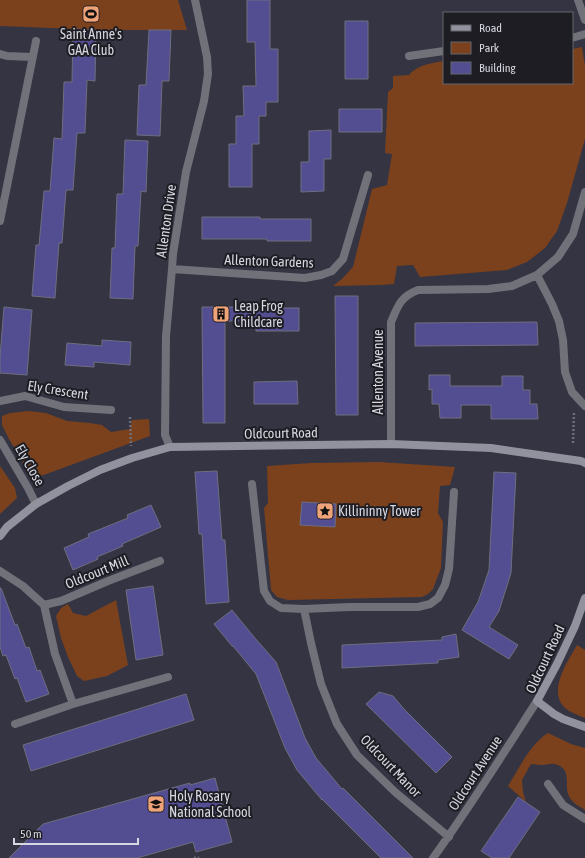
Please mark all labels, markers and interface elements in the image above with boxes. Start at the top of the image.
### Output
sports icon: Saint Anne's GAA Club [81,4,101,24]
legend [443,12,573,84]
text: Road [479,21,502,35]
place label: Saint Anne's GAA Club [60,26,122,58]
text: Park [479,41,500,55]
text: Building [479,61,517,75]
street label: Allenton Drive [153,183,179,259]
street label: Allenton Gardens [224,251,314,271]
place label: Leap Frog Childcare [234,298,283,330]
building icon: Leap Frog Childcare [211,304,231,324]
street label: Allenton Avenue [370,329,386,415]
street label: Ely Crescent [26,377,90,403]
street label: Oldcourt Road [244,424,318,442]
street label: Ely Close [12,442,48,488]
place icon: Killininny Tower [315,501,335,521]
place label: Killininny Tower [338,503,421,519]
street label: Oldcourt Mill [63,552,131,592]
street label: Oldcourt Road [522,622,568,696]
street label: Oldcourt Manor [357,732,425,801]
street label: Oldcourt Avenue [445,733,505,813]
place label: Holy Rosary National School [169,788,252,820]
school or university icon: Holy Rosary National School [146,794,166,814]
scale bar [14,820,138,846]
text: 50 m [20,827,42,841]

